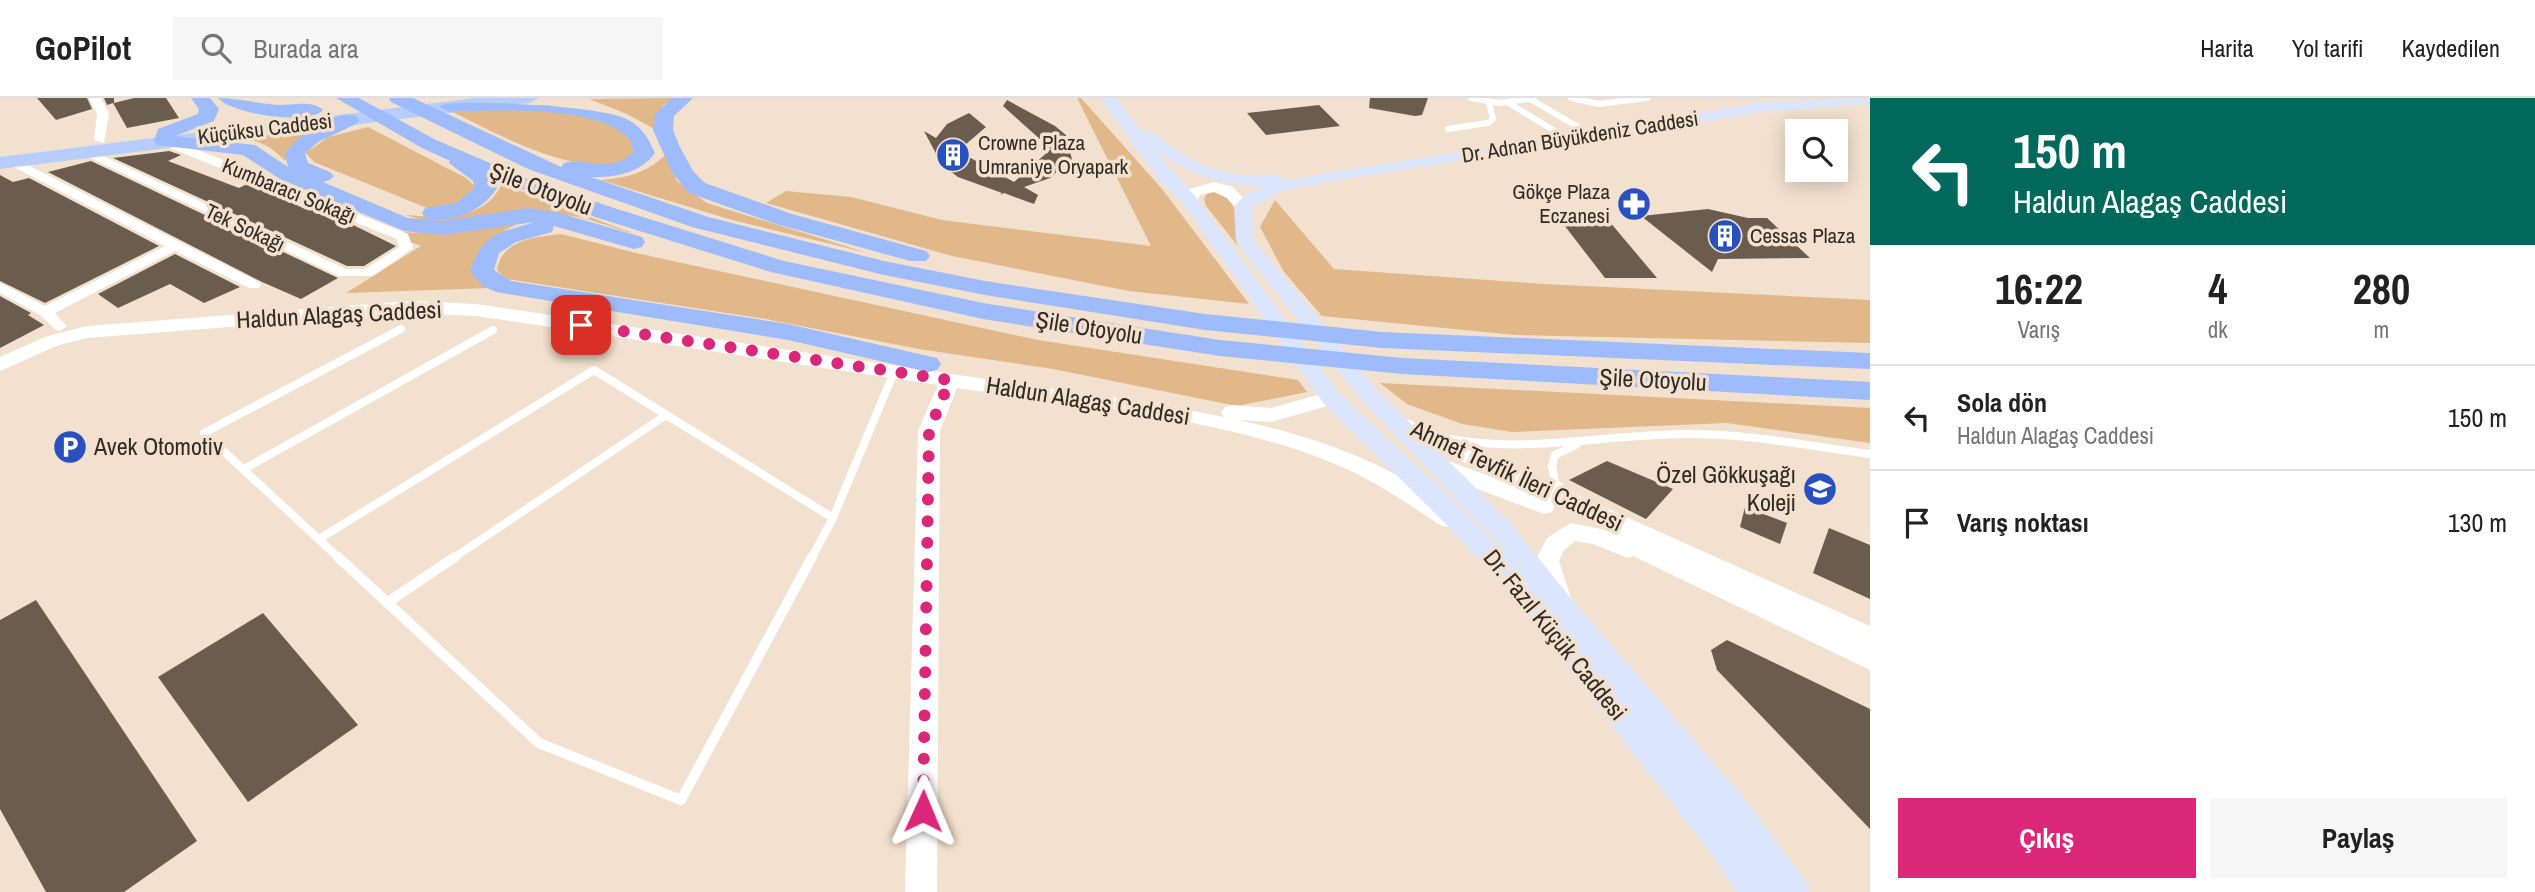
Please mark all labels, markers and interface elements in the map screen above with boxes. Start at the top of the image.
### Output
search box [173,17,663,80]
text: GoPilot [35,26,131,70]
icon: search [197,29,235,67]
text: Burada ara [253,31,359,66]
text: Harita [2200,32,2254,64]
text: Yol tarifi [2292,32,2364,64]
text: Kaydedilen [2402,32,2500,64]
street label: Dr. Adnan Büyükdeniz Caddesi [1459,103,1700,170]
street label: Küçüksu Caddesi [196,106,334,151]
text: 150 m [2013,117,2127,183]
map controls [1785,119,1848,182]
button: search [1785,119,1848,182]
icon: left [1898,126,1989,217]
place label: Crowne Plaza Umraniye Oryapark [978,128,1129,181]
building icon: Crowne Plaza Umraniye Oryapark [934,136,972,174]
street label: Kumbaracı Sokağı [218,151,360,231]
street label: Şile Otoyolu [486,154,597,222]
place label: Gökçe Plaza Eczanesi [1512,177,1610,230]
text: Haldun Alagaş Caddesi [2013,180,2287,223]
pharmacy icon: Gökçe Plaza Eczanesi [1615,185,1653,223]
street label: Tek Sokağı [200,196,290,259]
building icon: Cessas Plaza [1706,217,1744,255]
place label: Cessas Plaza [1750,221,1856,250]
text: 16:22 [1995,261,2083,317]
text: 4 [2208,261,2227,317]
text: 280 [2353,261,2410,317]
street label: Haldun Alagaş Caddesi [235,293,442,335]
pin [551,295,611,355]
street label: Şile Otoyolu [1034,303,1145,351]
icon: arrive [562,306,600,344]
text: Varış [2018,314,2060,345]
text: dk [2208,314,2228,345]
text: m [2374,314,2389,345]
street label: Şile Otoyolu [1599,360,1707,398]
street label: Haldun Alagaş Caddesi [984,368,1192,432]
text: Sola dön [1957,385,2047,420]
icon: left [1898,399,1936,437]
text: 150 m [2448,400,2507,435]
street label: Ahmet Tevfik İleri Caddesi [1405,411,1629,538]
text: Haldun Alagaş Caddesi [1957,420,2154,451]
parking icon: Avek Otomotiv [51,428,89,466]
place label: Avek Otomotiv [93,430,223,462]
place label: Özel Gökkuşağı Koleji [1656,458,1796,518]
school or university icon: Özel Gökkuşağı Koleji [1801,470,1839,508]
icon: arrive [1898,504,1936,542]
text: Varış noktası [1957,505,2089,540]
text: 130 m [2448,505,2507,540]
street label: Dr. Fazıl Küçük Caddesi [1477,542,1635,727]
position arrow [886,774,960,848]
button: Çıkış [1898,798,2196,878]
button: Paylaş [2210,798,2507,878]

